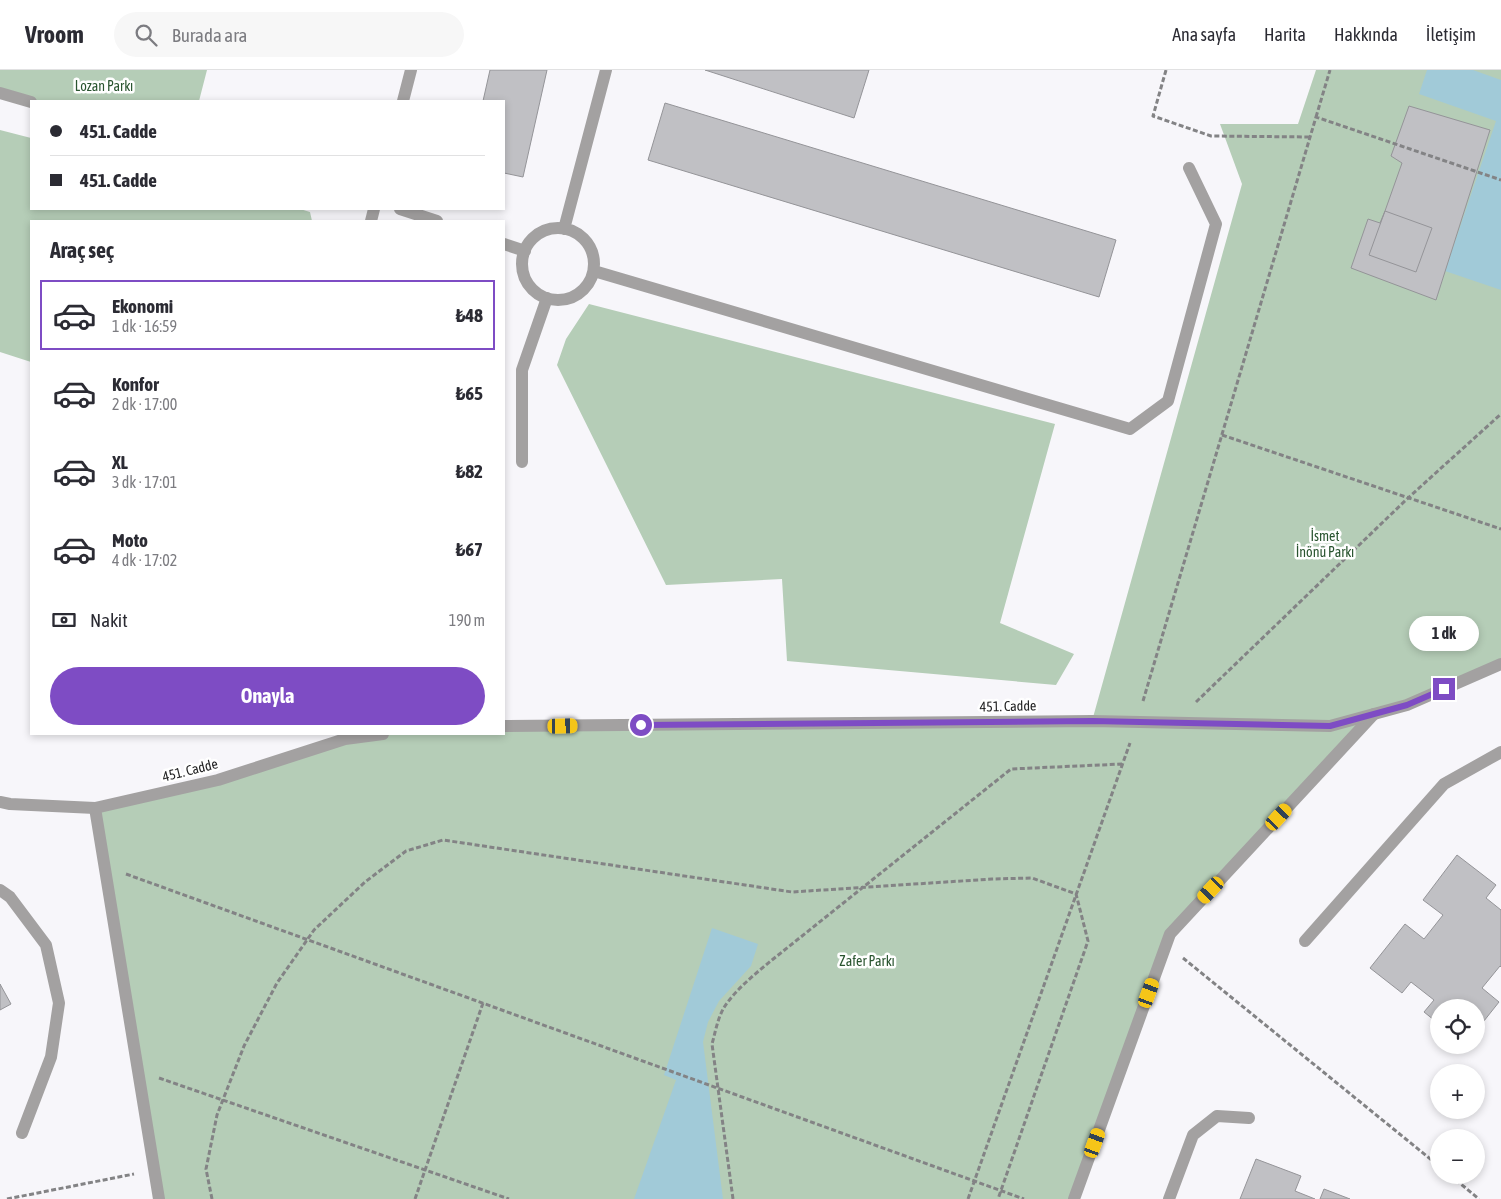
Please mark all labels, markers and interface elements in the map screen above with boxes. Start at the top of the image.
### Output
search box [114,12,464,57]
text: Vroom [25,21,84,48]
icon: search [132,21,160,49]
text: Burada ara [172,24,247,46]
text: Ana sayfa [1172,24,1236,45]
text: Harita [1264,24,1306,45]
text: Hakkında [1334,24,1398,45]
text: İletişim [1426,24,1476,45]
park label: Lozan Parkı [75,78,133,94]
text: 451. Cadde [80,120,157,142]
text: 451. Cadde [80,169,157,191]
text: Araç seç [50,237,114,263]
icon: car [52,293,97,338]
text: Ekonomi [112,295,173,317]
text: ₺48 [456,304,483,326]
text: 1 dk · 16:59 [112,317,177,335]
icon: car [52,371,97,416]
text: Konfor [112,373,159,395]
text: ₺65 [456,382,483,404]
text: 2 dk · 17:00 [112,395,177,413]
icon: car [52,449,97,494]
text: XL [112,451,128,473]
text: ₺82 [456,460,483,482]
text: 3 dk · 17:01 [112,473,177,491]
icon: car [52,527,97,572]
park label: İsmet İnönü Parkı [1296,528,1354,560]
text: Moto [112,529,148,551]
text: ₺67 [456,538,483,560]
text: 4 dk · 17:02 [112,551,177,569]
icon: cash [50,606,78,634]
text: Nakit [90,609,128,631]
text: 190 m [449,611,485,629]
callout: 1 dk [1409,616,1479,652]
text: 1 dk [1432,624,1456,642]
button: Onayla [50,667,485,725]
route end [1433,678,1455,700]
street label: 451. Cadde [980,698,1036,714]
route start [630,714,652,736]
car [547,718,578,734]
street label: 451. Cadde [161,755,219,785]
car [1263,801,1294,833]
car [1195,874,1226,906]
park label: Zafer Parkı [839,953,895,969]
car [1136,976,1161,1010]
map controls [1430,999,1485,1184]
button: locate [1430,999,1485,1054]
button: + [1430,1064,1485,1119]
car [1082,1126,1107,1160]
button: − [1430,1129,1485,1184]

